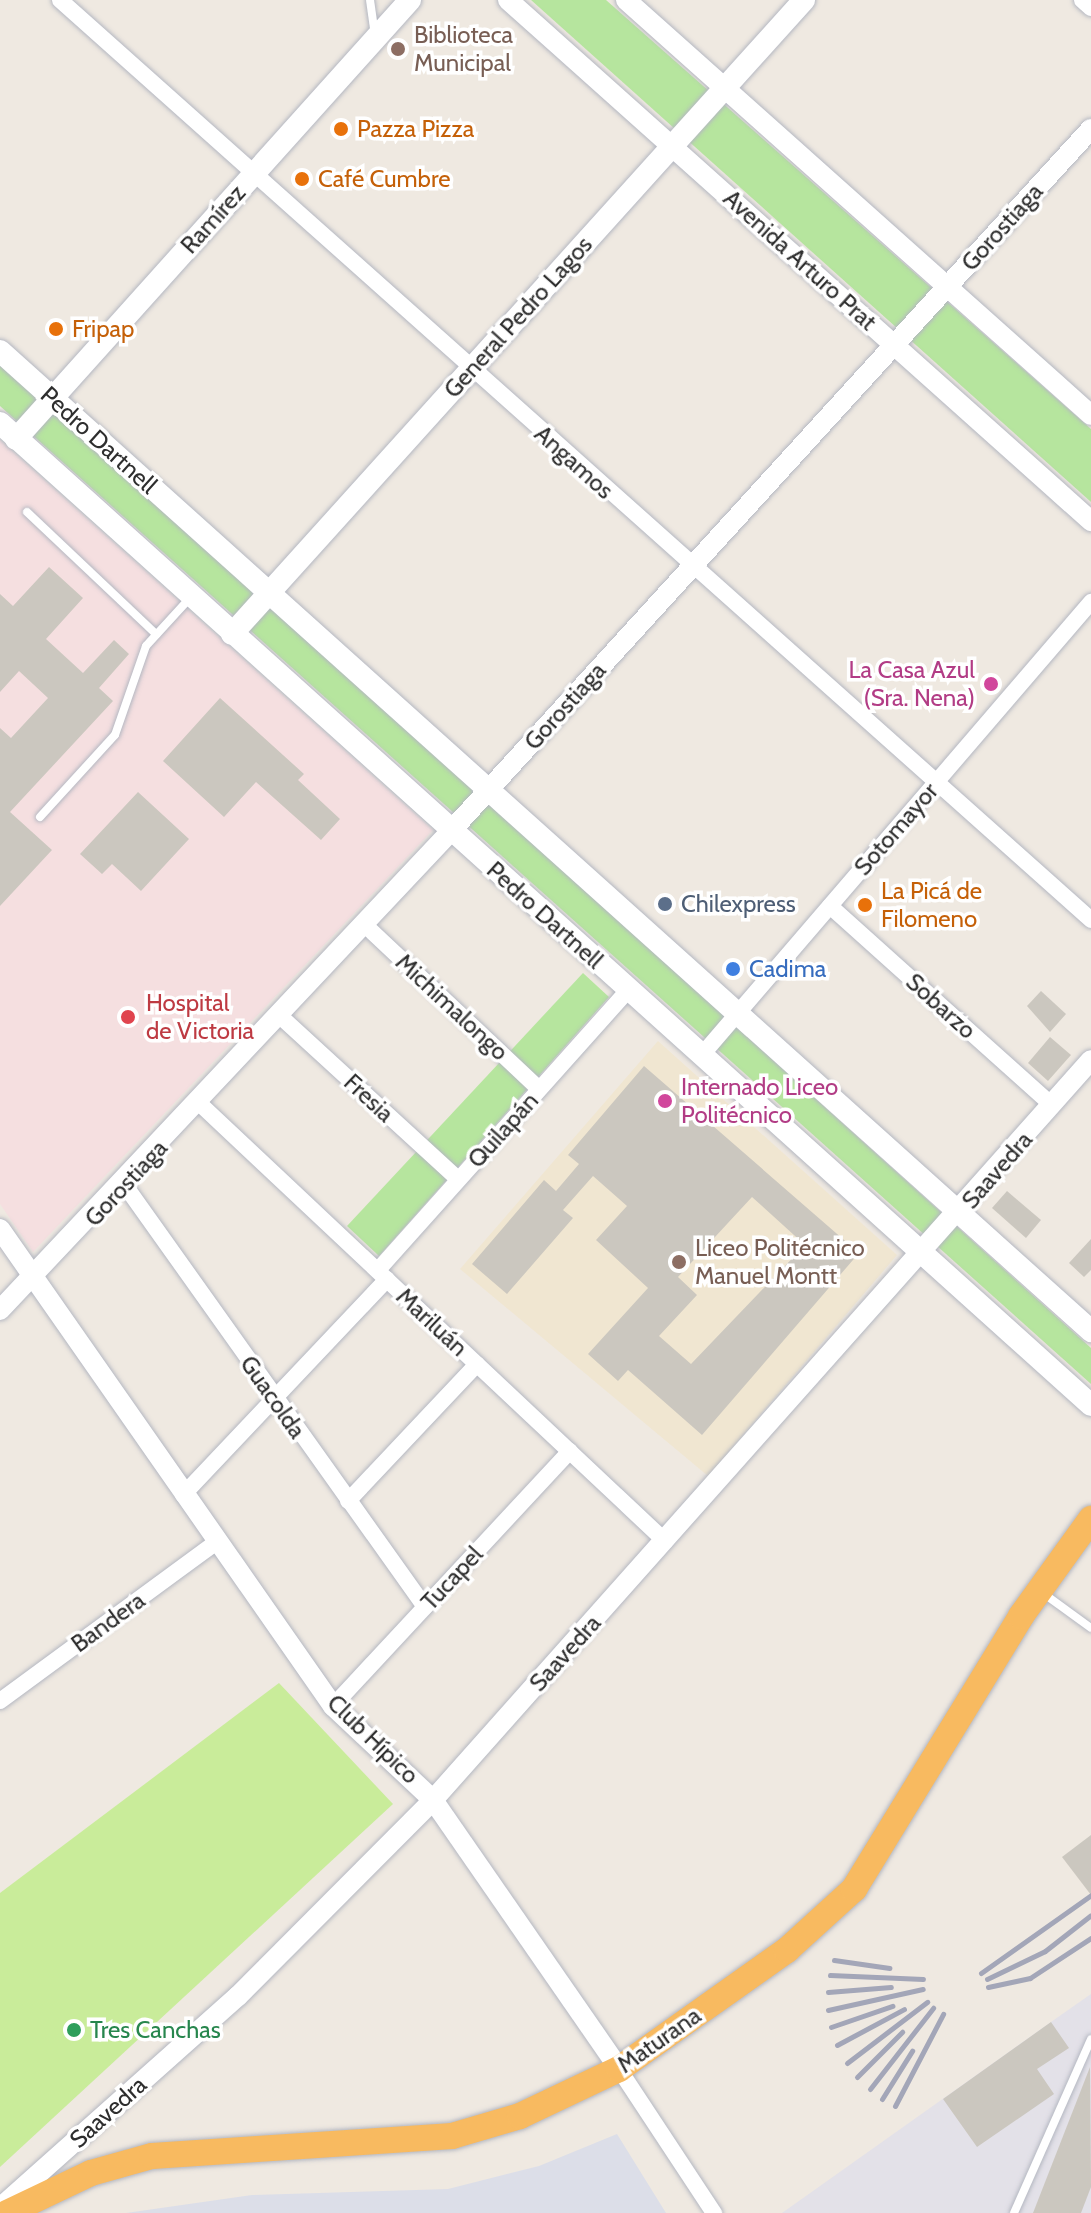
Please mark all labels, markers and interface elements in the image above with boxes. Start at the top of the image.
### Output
place label: Biblioteca Municipal [414,21,513,77]
marker: Biblioteca Municipal [389,40,407,58]
place label: Pazza Pizza [357,115,474,143]
marker: Pazza Pizza [332,120,350,138]
place label: Café Cumbre [318,165,451,193]
marker: Café Cumbre [293,170,311,188]
street label: Gorostiaga [955,177,1049,277]
street label: Ramírez [175,179,251,259]
street label: Avenida Arturo Prat [718,184,882,336]
street label: General Pedro Lagos [438,230,598,404]
place label: Fripap [72,315,134,343]
marker: Fripap [47,320,65,338]
street label: Pedro Dartnell [35,380,163,500]
street label: Angamos [529,419,619,505]
street label: Gorostiaga [518,656,612,756]
place label: La Casa Azul (Sra. Nena) [849,656,975,712]
marker: La Casa Azul (Sra. Nena) [982,675,1000,693]
street label: Sotomayor [848,777,944,881]
street label: Pedro Dartnell [481,855,609,975]
place label: La Picá de Filomeno [881,877,982,933]
place label: Chilexpress [681,890,796,918]
marker: Chilexpress [656,895,674,913]
marker: La Picá de Filomeno [856,896,874,914]
street label: Michimalongo [390,948,514,1066]
place label: Cadima [749,955,826,983]
marker: Cadima [724,960,742,978]
street label: Sobarzo [900,967,982,1045]
place label: Hospital de Victoria [146,989,254,1045]
marker: Hospital de Victoria [117,1006,139,1028]
street label: Fresia [338,1068,400,1128]
place label: Internado Liceo Politécnico [681,1073,838,1129]
street label: Quilapán [462,1086,544,1174]
marker: Internado Liceo Politécnico [656,1092,674,1110]
street label: Saavedra [956,1126,1038,1214]
street label: Gorostiaga [79,1134,173,1232]
place label: Liceo Politécnico Manuel Montt [695,1234,865,1290]
marker: Liceo Politécnico Manuel Montt [670,1253,688,1271]
street label: Mariluán [390,1282,474,1362]
street label: Guacolda [234,1350,312,1444]
street label: Tucapel [415,1540,489,1616]
street label: Bandera [66,1586,150,1658]
street label: Saavedra [523,1609,607,1697]
street label: Club Hípico [321,1688,425,1790]
street label: Maturana [612,2001,706,2079]
place label: Tres Canchas [90,2016,221,2044]
marker: Tres Canchas [65,2021,83,2039]
street label: Saavedra [64,2070,152,2154]

